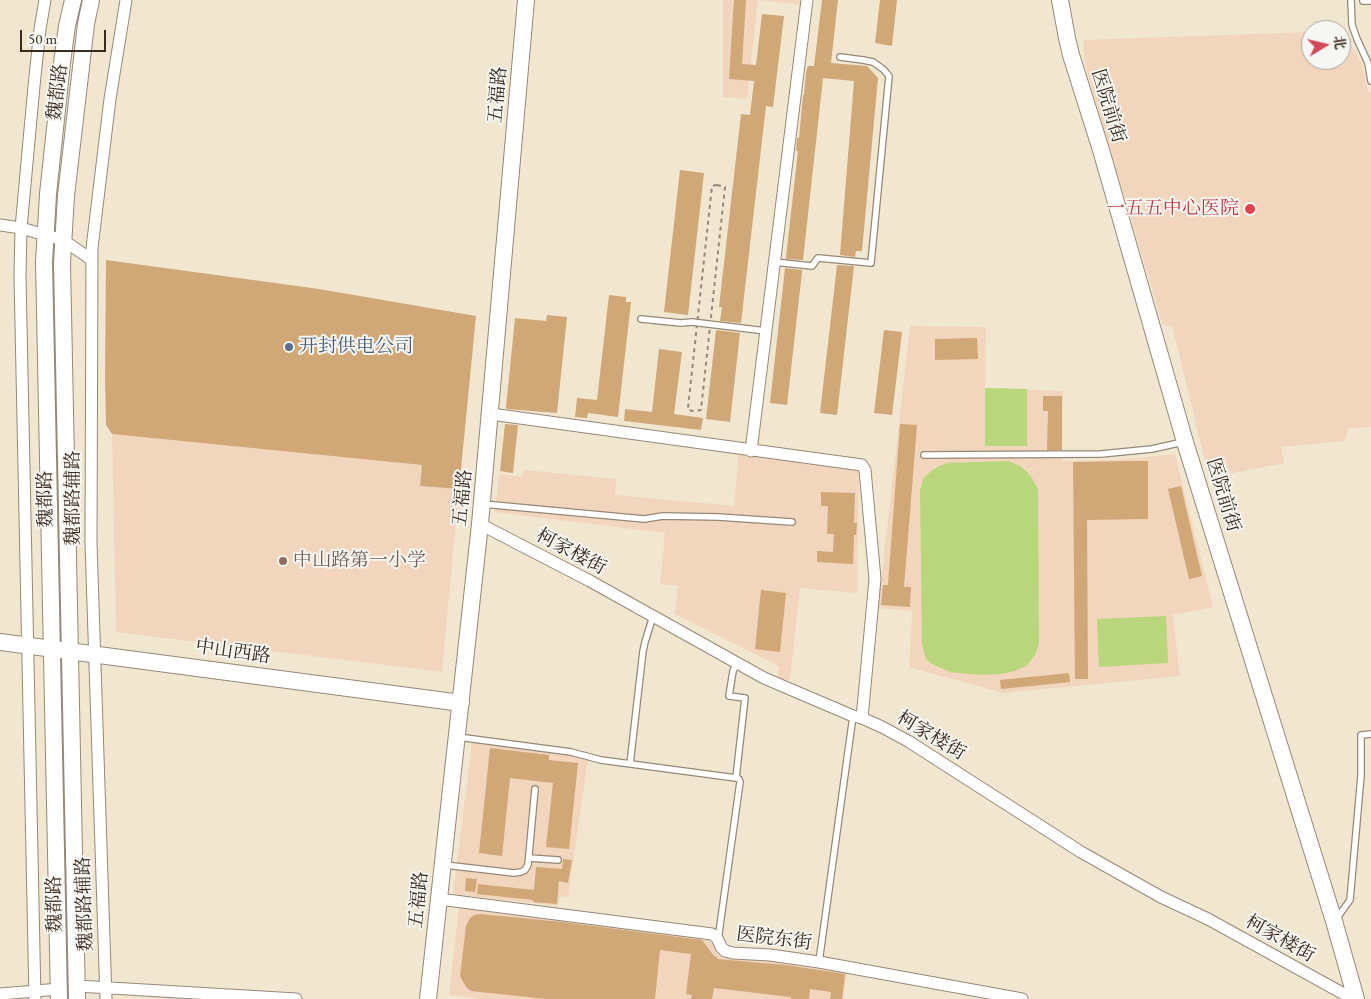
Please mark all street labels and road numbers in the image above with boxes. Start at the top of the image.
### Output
street label: 魏都路 [43,62,73,122]
street label: 五福路 [484,66,512,124]
street label: 医院前街 [1086,66,1130,146]
street label: 魏都路辅路 [63,451,85,545]
street label: 医院前街 [1201,455,1245,535]
street label: 五福路 [449,468,477,528]
street label: 魏都路 [34,470,58,528]
street label: 柯家楼街 [532,524,610,580]
street label: 中山西路 [194,635,272,669]
street label: 柯家楼街 [893,707,969,765]
street label: 魏都路辅路 [72,856,98,952]
street label: 五福路 [405,870,433,930]
street label: 魏都路 [43,875,67,933]
street label: 柯家楼街 [1241,911,1319,967]
street label: 医院东街 [735,923,813,955]

